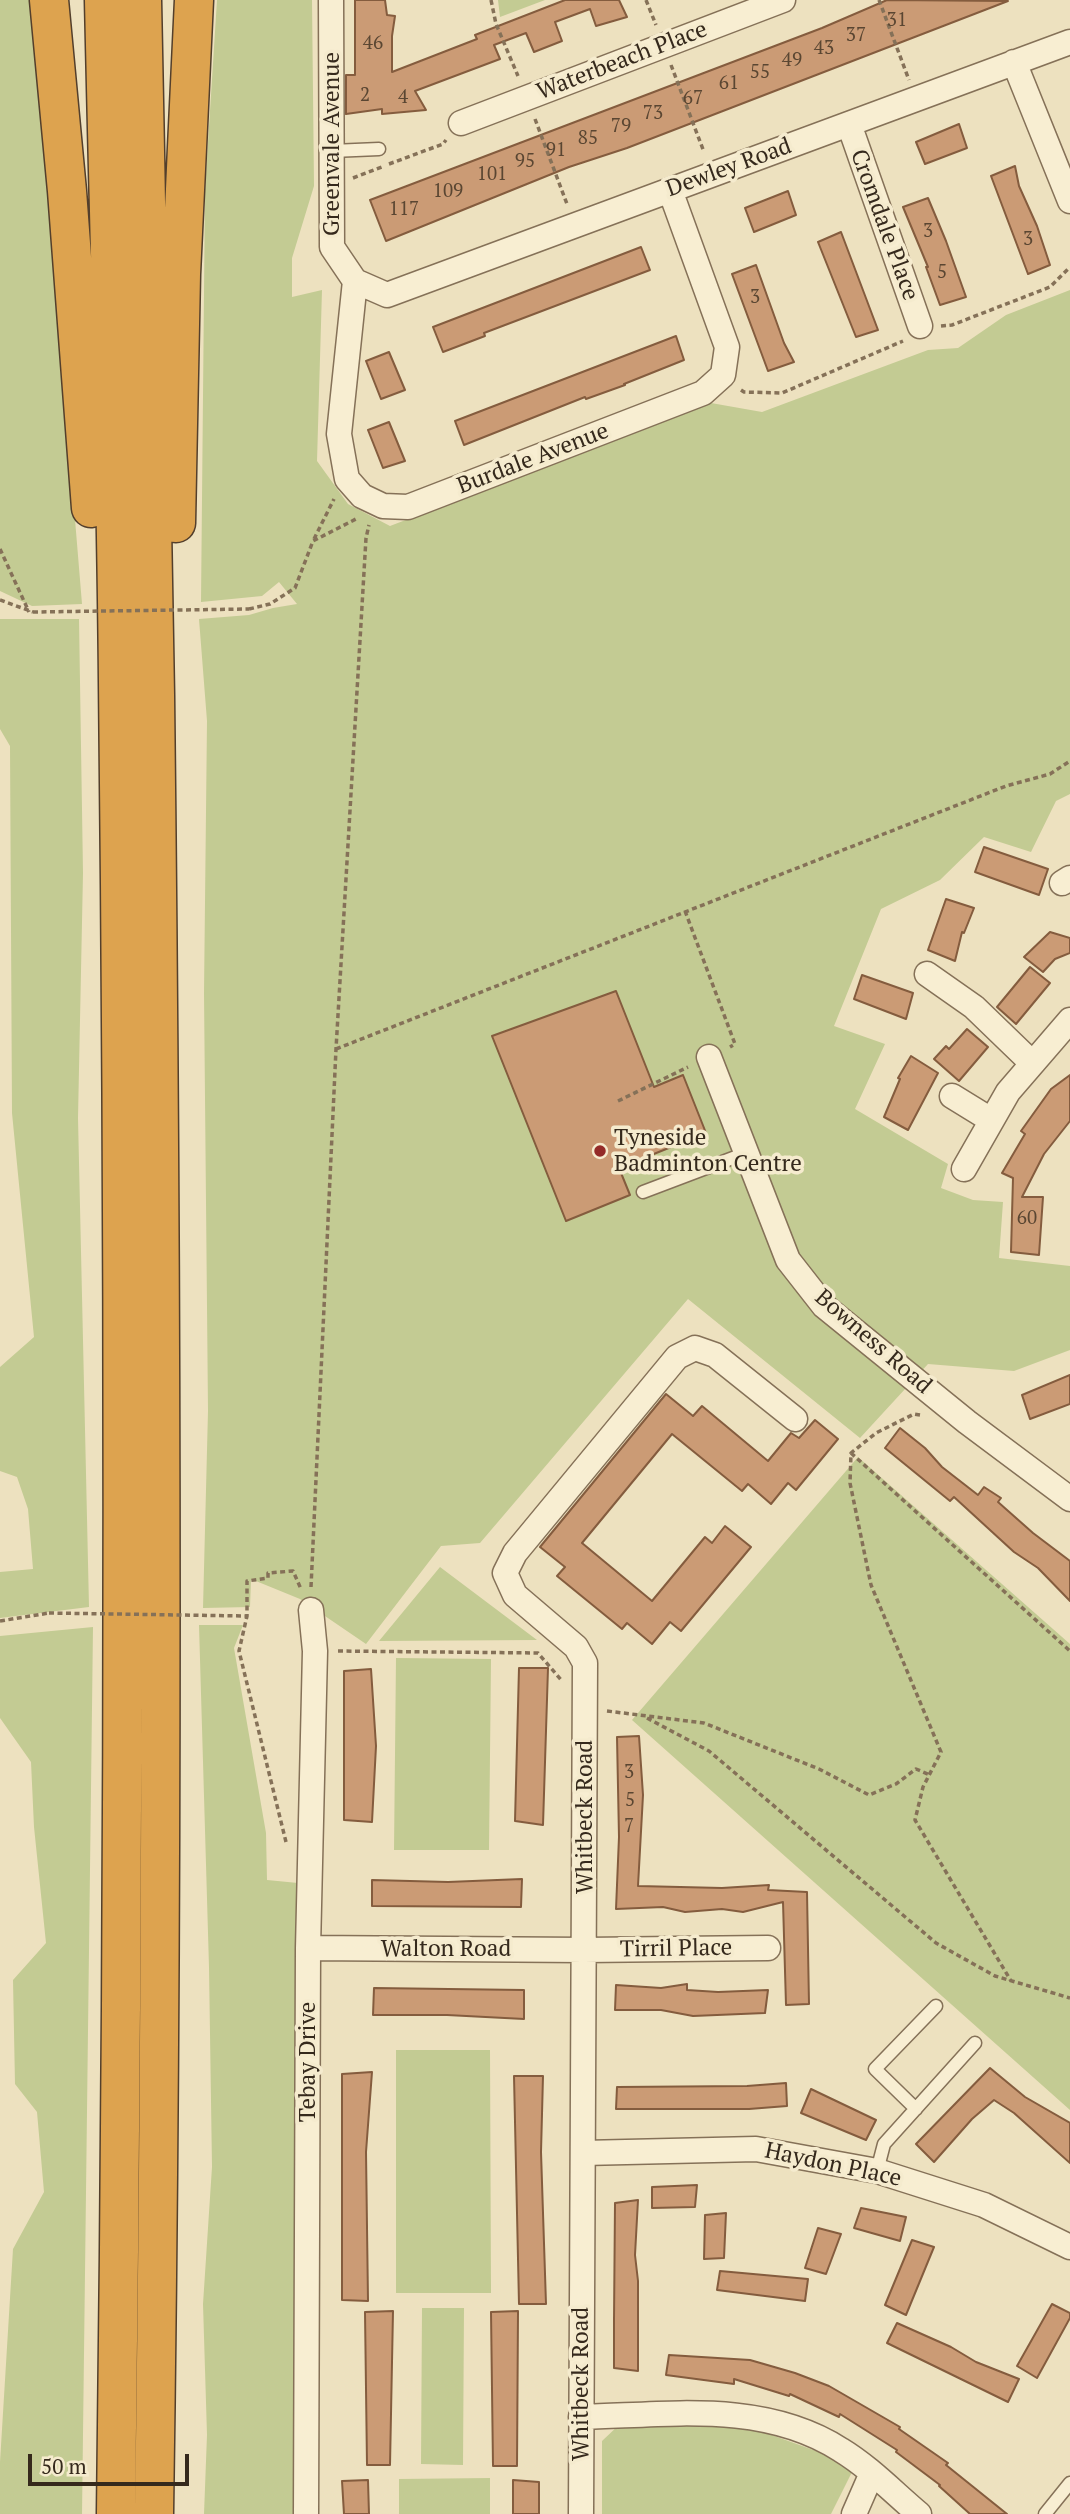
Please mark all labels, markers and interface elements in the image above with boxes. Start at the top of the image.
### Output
house number: 31 [887,10,907,32]
street label: Waterbeach Place [533,16,711,106]
house number: 37 [846,25,866,47]
house number: 46 [363,33,383,55]
house number: 43 [814,38,834,60]
house number: 49 [782,50,802,72]
street label: Greenvale Avenue [318,52,346,236]
house number: 55 [750,62,770,84]
house number: 61 [719,73,739,95]
house number: 2 [360,85,370,107]
house number: 4 [398,87,408,109]
house number: 67 [683,88,703,110]
house number: 73 [643,103,663,125]
house number: 79 [611,116,631,138]
house number: 85 [578,128,598,150]
street label: Dewley Road [663,133,795,203]
house number: 91 [546,140,566,162]
street label: Cromdale Place [844,146,924,304]
house number: 95 [515,151,535,173]
house number: 101 [477,164,507,186]
house number: 109 [433,181,463,203]
house number: 117 [389,199,419,221]
house number: 3 [923,221,933,243]
house number: 3 [1023,229,1033,251]
house number: 5 [937,262,947,284]
house number: 3 [750,287,760,309]
street label: Burdale Avenue [453,417,613,501]
place label: Tyneside Badminton Centre [614,1124,802,1178]
marker: Tyneside Badminton Centre [592,1143,608,1159]
house number: 60 [1017,1208,1037,1230]
street label: Bowness Road [809,1284,937,1400]
street label: Whitbeck Road [571,1740,599,1894]
house number: 3 [624,1762,634,1784]
house number: 5 [625,1790,635,1812]
house number: 7 [624,1816,634,1838]
street label: Tirril Place [620,1934,732,1964]
street label: Walton Road [381,1935,511,1963]
street label: Tebay Drive [294,2002,322,2122]
street label: Haydon Place [762,2137,904,2193]
street label: Whitbeck Road [567,2307,595,2461]
scale bar [32,2440,192,2484]
text: 50 m [41,2452,87,2480]

